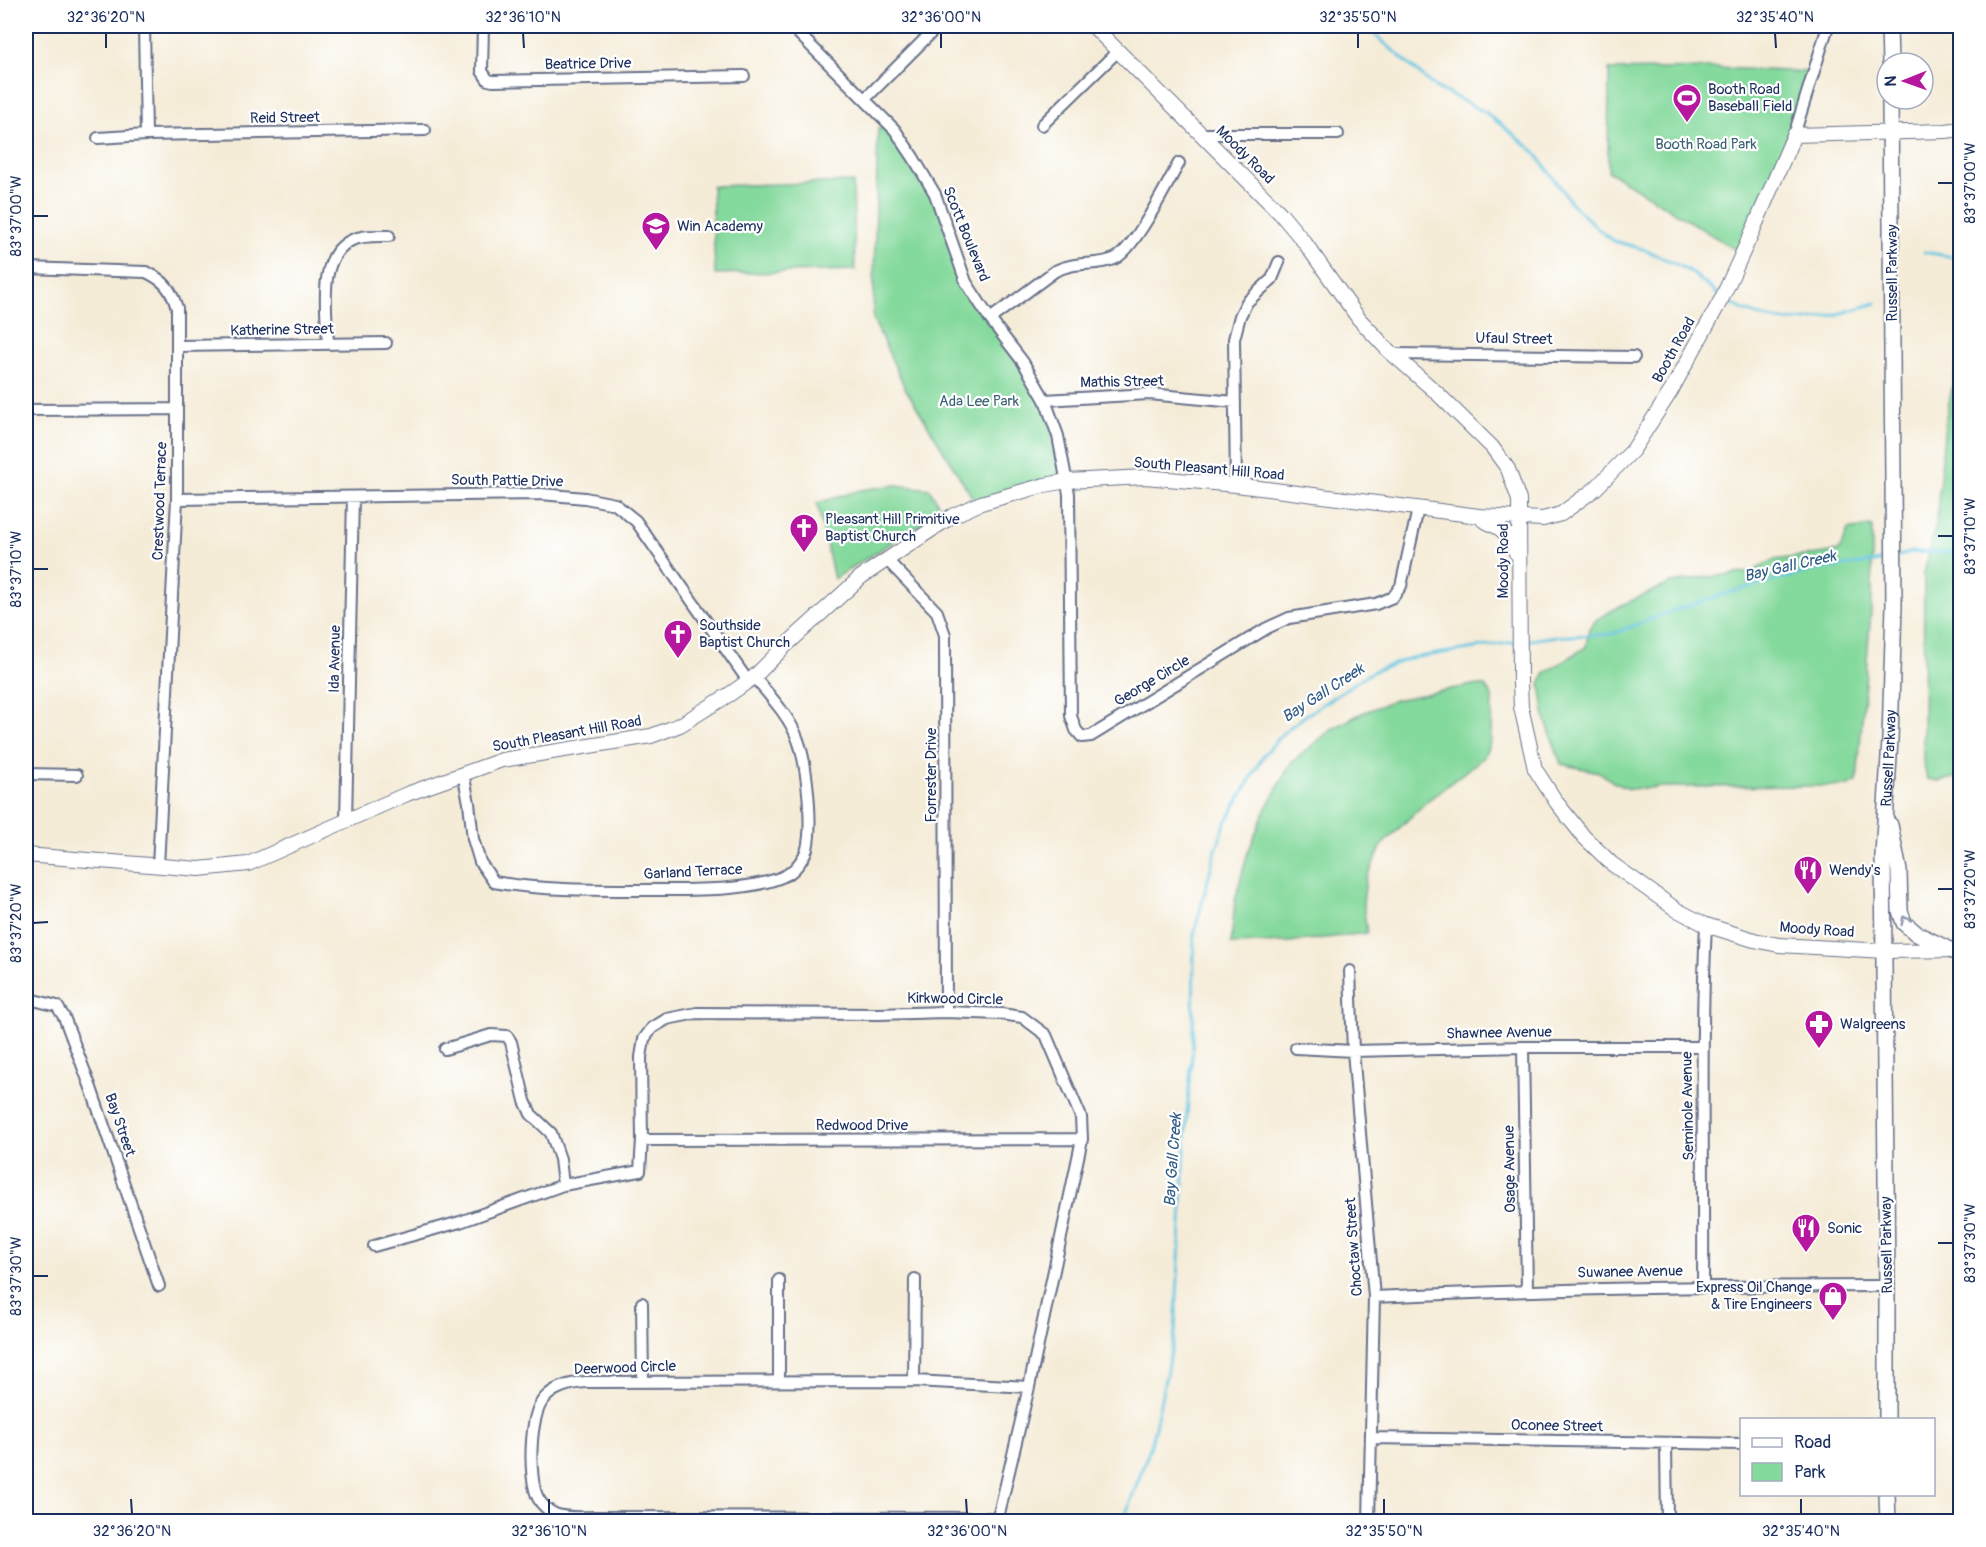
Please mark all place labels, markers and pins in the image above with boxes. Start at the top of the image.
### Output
place label: Booth Road Baseball Field [1708,80,1792,116]
sports icon: Booth Road Baseball Field [1671,82,1703,124]
school or university icon: Win Academy [640,210,672,252]
place label: Win Academy [677,217,763,236]
place label: Pleasant Hill Primitive Baptist Church [825,510,960,546]
church icon: Pleasant Hill Primitive Baptist Church [788,512,820,554]
place label: Southside Baptist Church [699,616,790,652]
church icon: Southside Baptist Church [662,618,694,660]
restaurant icon: Wendy's [1792,854,1824,896]
place label: Wendy's [1829,861,1881,880]
pharmacy icon: Walgreens [1803,1008,1835,1050]
place label: Walgreens [1840,1015,1906,1034]
restaurant icon: Sonic [1790,1212,1822,1254]
place label: Sonic [1827,1219,1863,1238]
place label: Express Oil Change & Tire Engineers [1696,1278,1813,1314]
shop icon: Express Oil Change & Tire Engineers [1817,1280,1849,1322]

